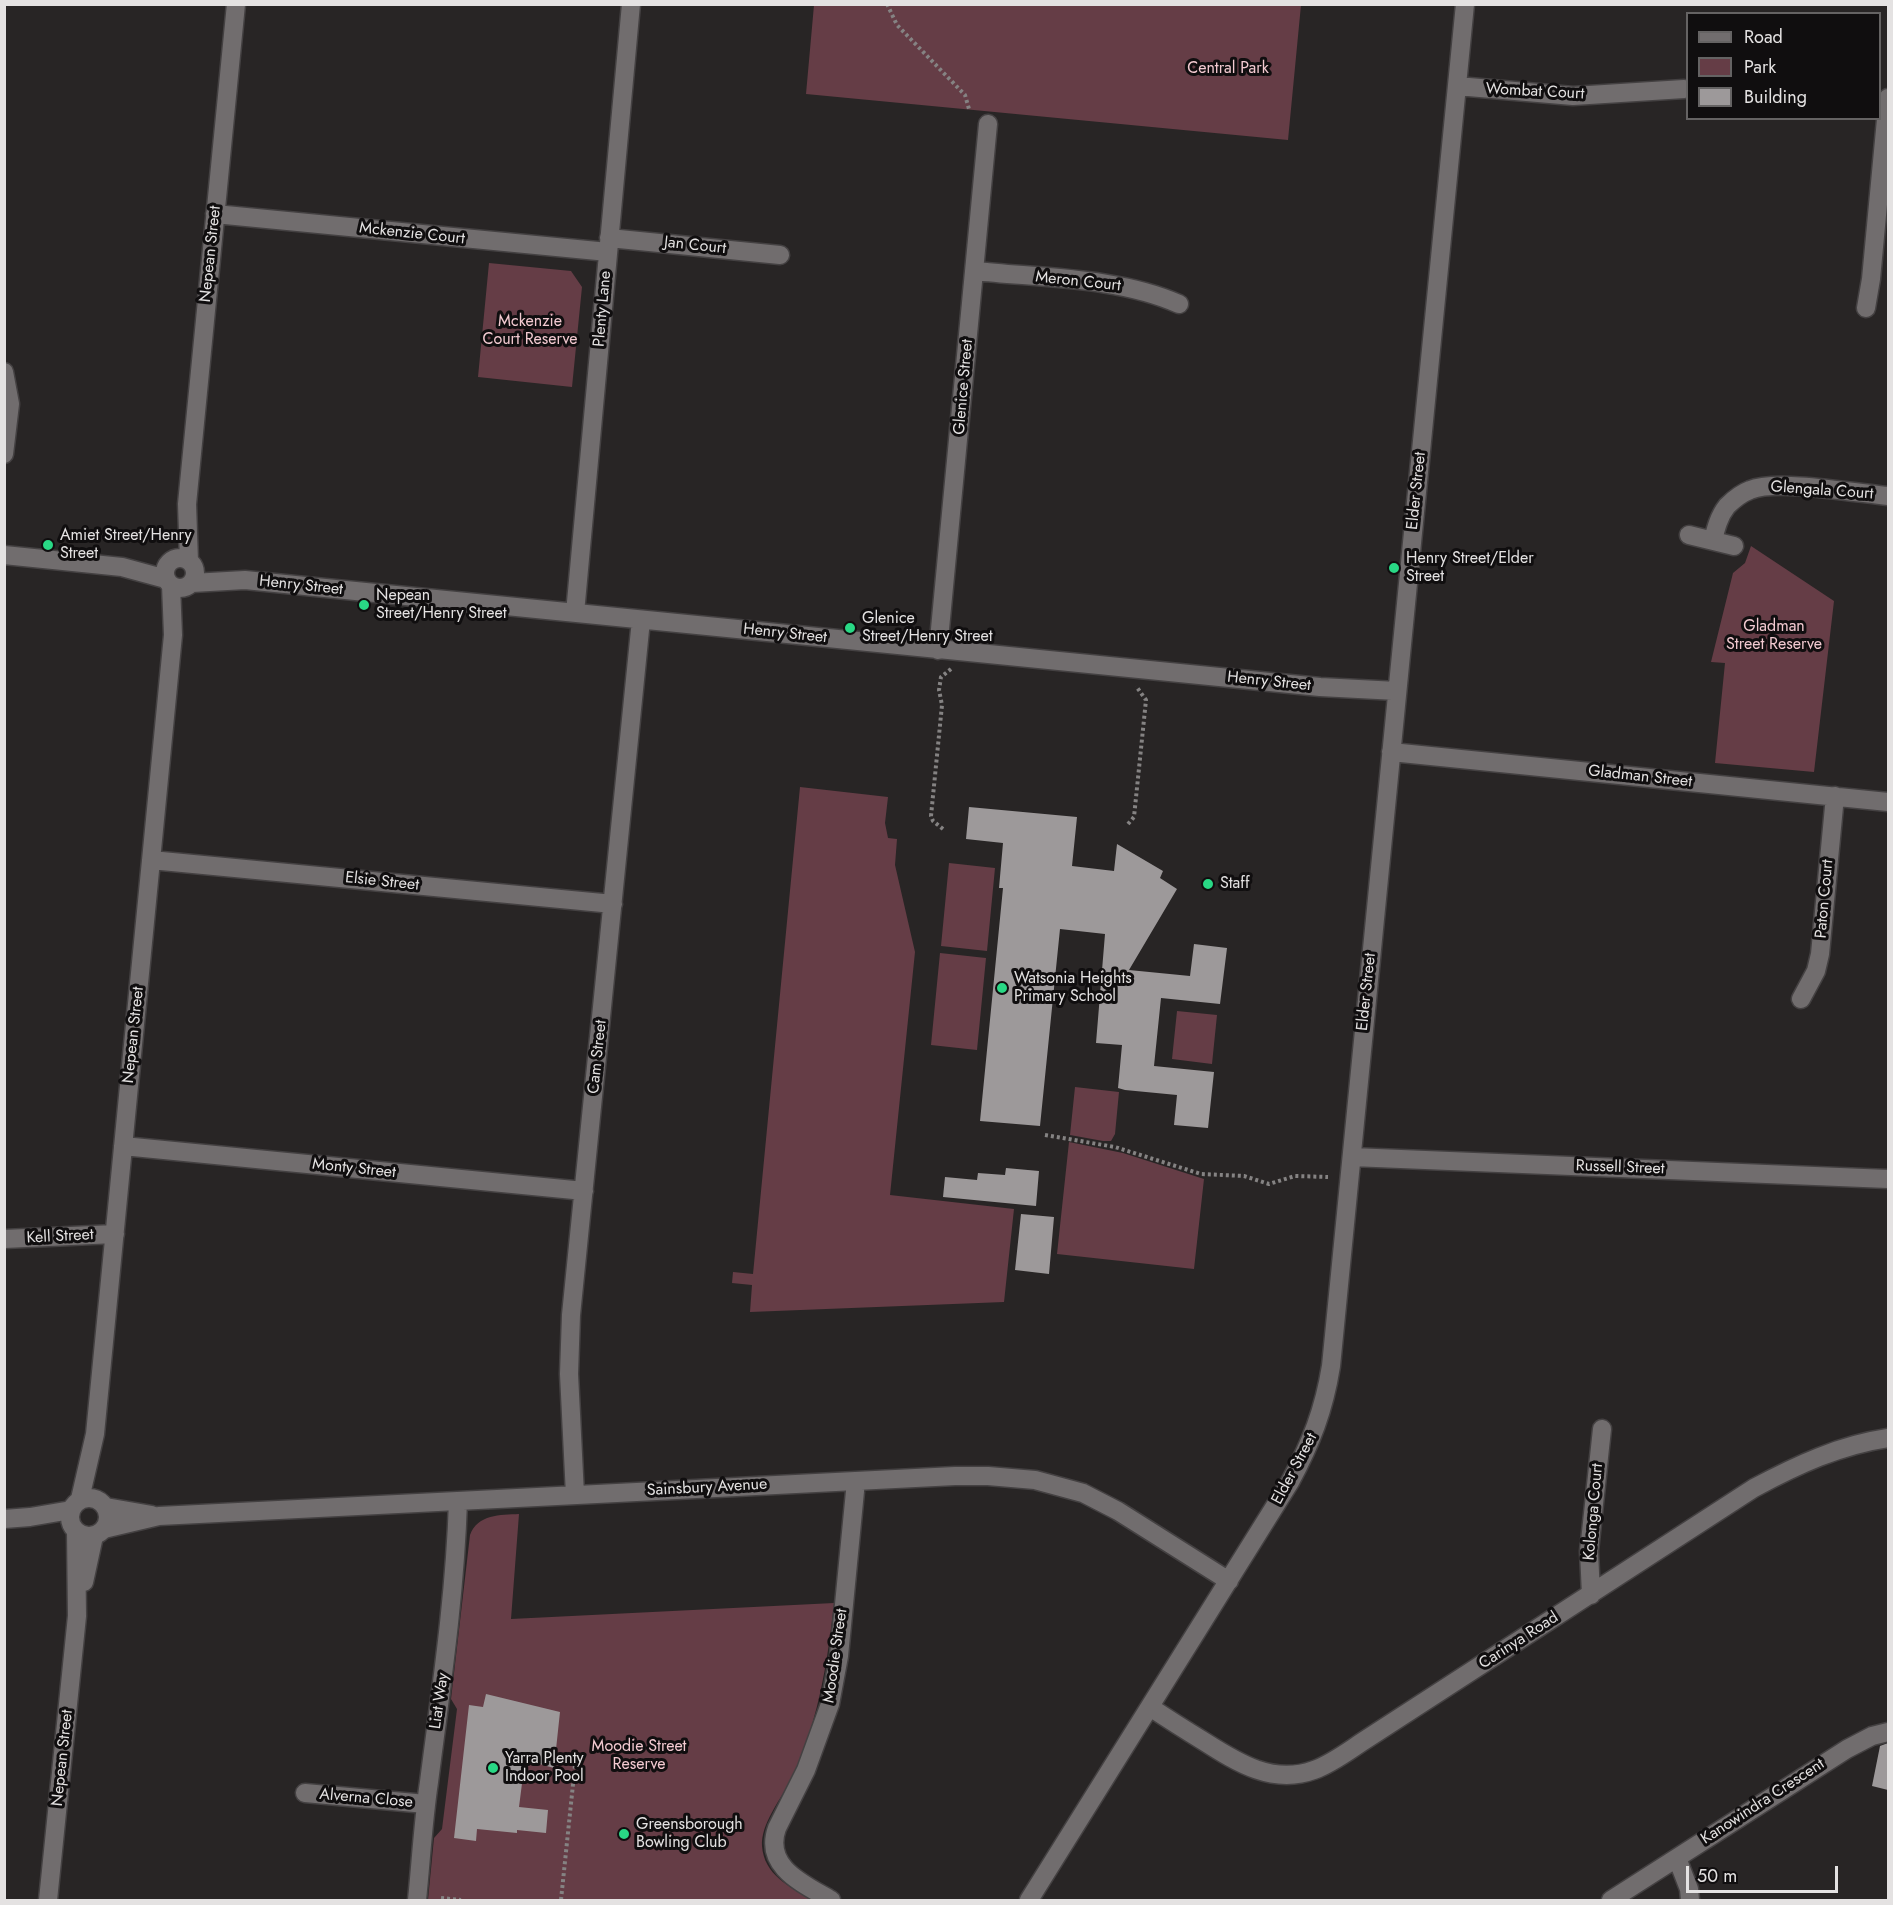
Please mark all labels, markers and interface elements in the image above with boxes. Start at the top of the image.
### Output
legend [1686,12,1881,120]
text: Road [1744,24,1783,50]
text: Park [1744,54,1776,80]
park label: Central Park [1187,59,1269,79]
street label: Wombat Court [1485,80,1585,104]
text: Building [1744,84,1807,110]
street label: Nepean Street [196,205,226,303]
street label: Mckenzie Court [358,219,466,249]
street label: Jan Court [663,233,727,259]
street label: Meron Court [1034,268,1122,296]
street label: Plenty Lane [590,270,616,348]
park label: Mckenzie Court Reserve [482,312,578,350]
street label: Glenice Street [950,338,978,436]
street label: Elder Street [1403,451,1431,531]
street label: Glengala Court [1770,478,1874,504]
place label: Amiet Street/Henry Street [60,526,192,564]
marker: Amiet Street/Henry Street [41,538,55,552]
place label: Henry Street/Elder Street [1406,549,1534,587]
marker: Henry Street/Elder Street [1387,561,1401,575]
street label: Henry Street [258,572,344,600]
place label: Nepean Street/Henry Street [376,586,506,624]
marker: Nepean Street/Henry Street [357,598,371,612]
place label: Glenice Street/Henry Street [862,609,992,647]
park label: Gladman Street Reserve [1726,617,1822,655]
street label: Henry Street [742,620,828,648]
marker: Glenice Street/Henry Street [843,621,857,635]
street label: Henry Street [1226,668,1312,696]
street label: Gladman Street [1587,762,1693,792]
street label: Paton Court [1812,859,1838,939]
street label: Elsie Street [344,869,420,895]
place label: Staff [1220,874,1249,894]
marker: Staff [1201,877,1215,891]
street label: Elder Street [1353,952,1381,1032]
place label: Watsonia Heights Primary School [1014,969,1132,1007]
marker: Watsonia Heights Primary School [995,981,1009,995]
street label: Nepean Street [119,986,149,1084]
street label: Cam Street [585,1019,611,1095]
street label: Monty Street [311,1155,397,1183]
street label: Russell Street [1575,1157,1665,1179]
street label: Kell Street [26,1226,94,1248]
street label: Elder Street [1268,1430,1322,1508]
street label: Kolonga Court [1580,1463,1608,1561]
street label: Sainsbury Avenue [646,1475,768,1501]
street label: Moodie Street [820,1608,852,1704]
street label: Carinya Road [1476,1608,1562,1674]
street label: Liat Way [427,1672,453,1730]
street label: Nepean Street [48,1709,78,1807]
park label: Moodie Street Reserve [592,1737,686,1775]
place label: Yarra Plenty Indoor Pool [505,1749,584,1787]
street label: Kanowindra Crescent [1698,1755,1828,1849]
marker: Yarra Plenty Indoor Pool [486,1761,500,1775]
street label: Alverna Close [318,1785,414,1813]
place label: Greensborough Bowling Club [636,1815,743,1853]
marker: Greensborough Bowling Club [617,1827,631,1841]
scale bar [1689,1854,1840,1892]
text: 50 m [1697,1863,1737,1889]

